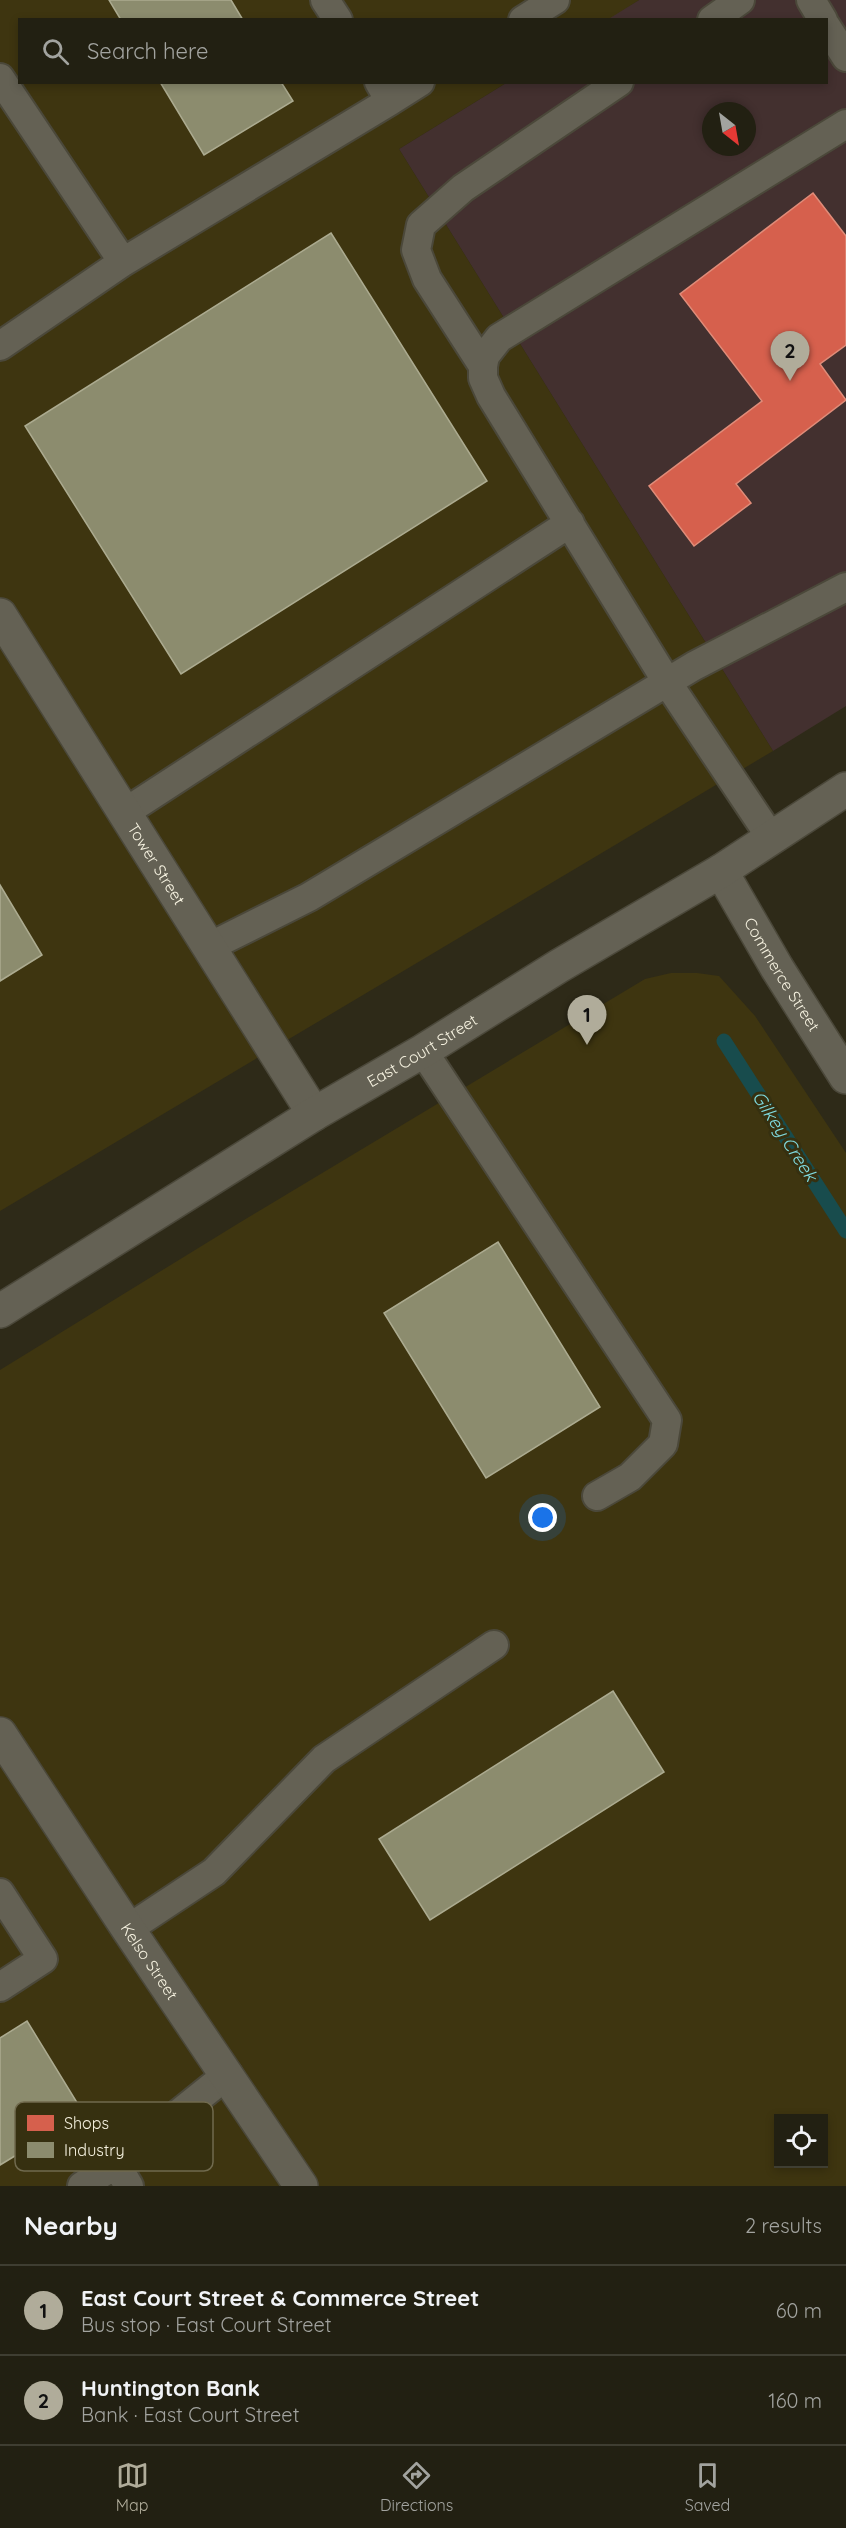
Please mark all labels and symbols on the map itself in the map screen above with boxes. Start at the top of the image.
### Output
north arrow [702,102,756,156]
pin: 2 [770,332,810,381]
street label: Tower Street [123,819,190,908]
street label: Commerce Street [740,914,824,1035]
pin: 1 [568,996,606,1045]
street label: East Court Street [363,1010,481,1091]
water label: Gilkey Creek [747,1086,823,1187]
your location [528,1503,557,1532]
street label: Kelso Street [117,1919,183,2003]
legend [15,2102,213,2171]
text: Shops [64,2113,109,2133]
text: Industry [64,2140,124,2160]

